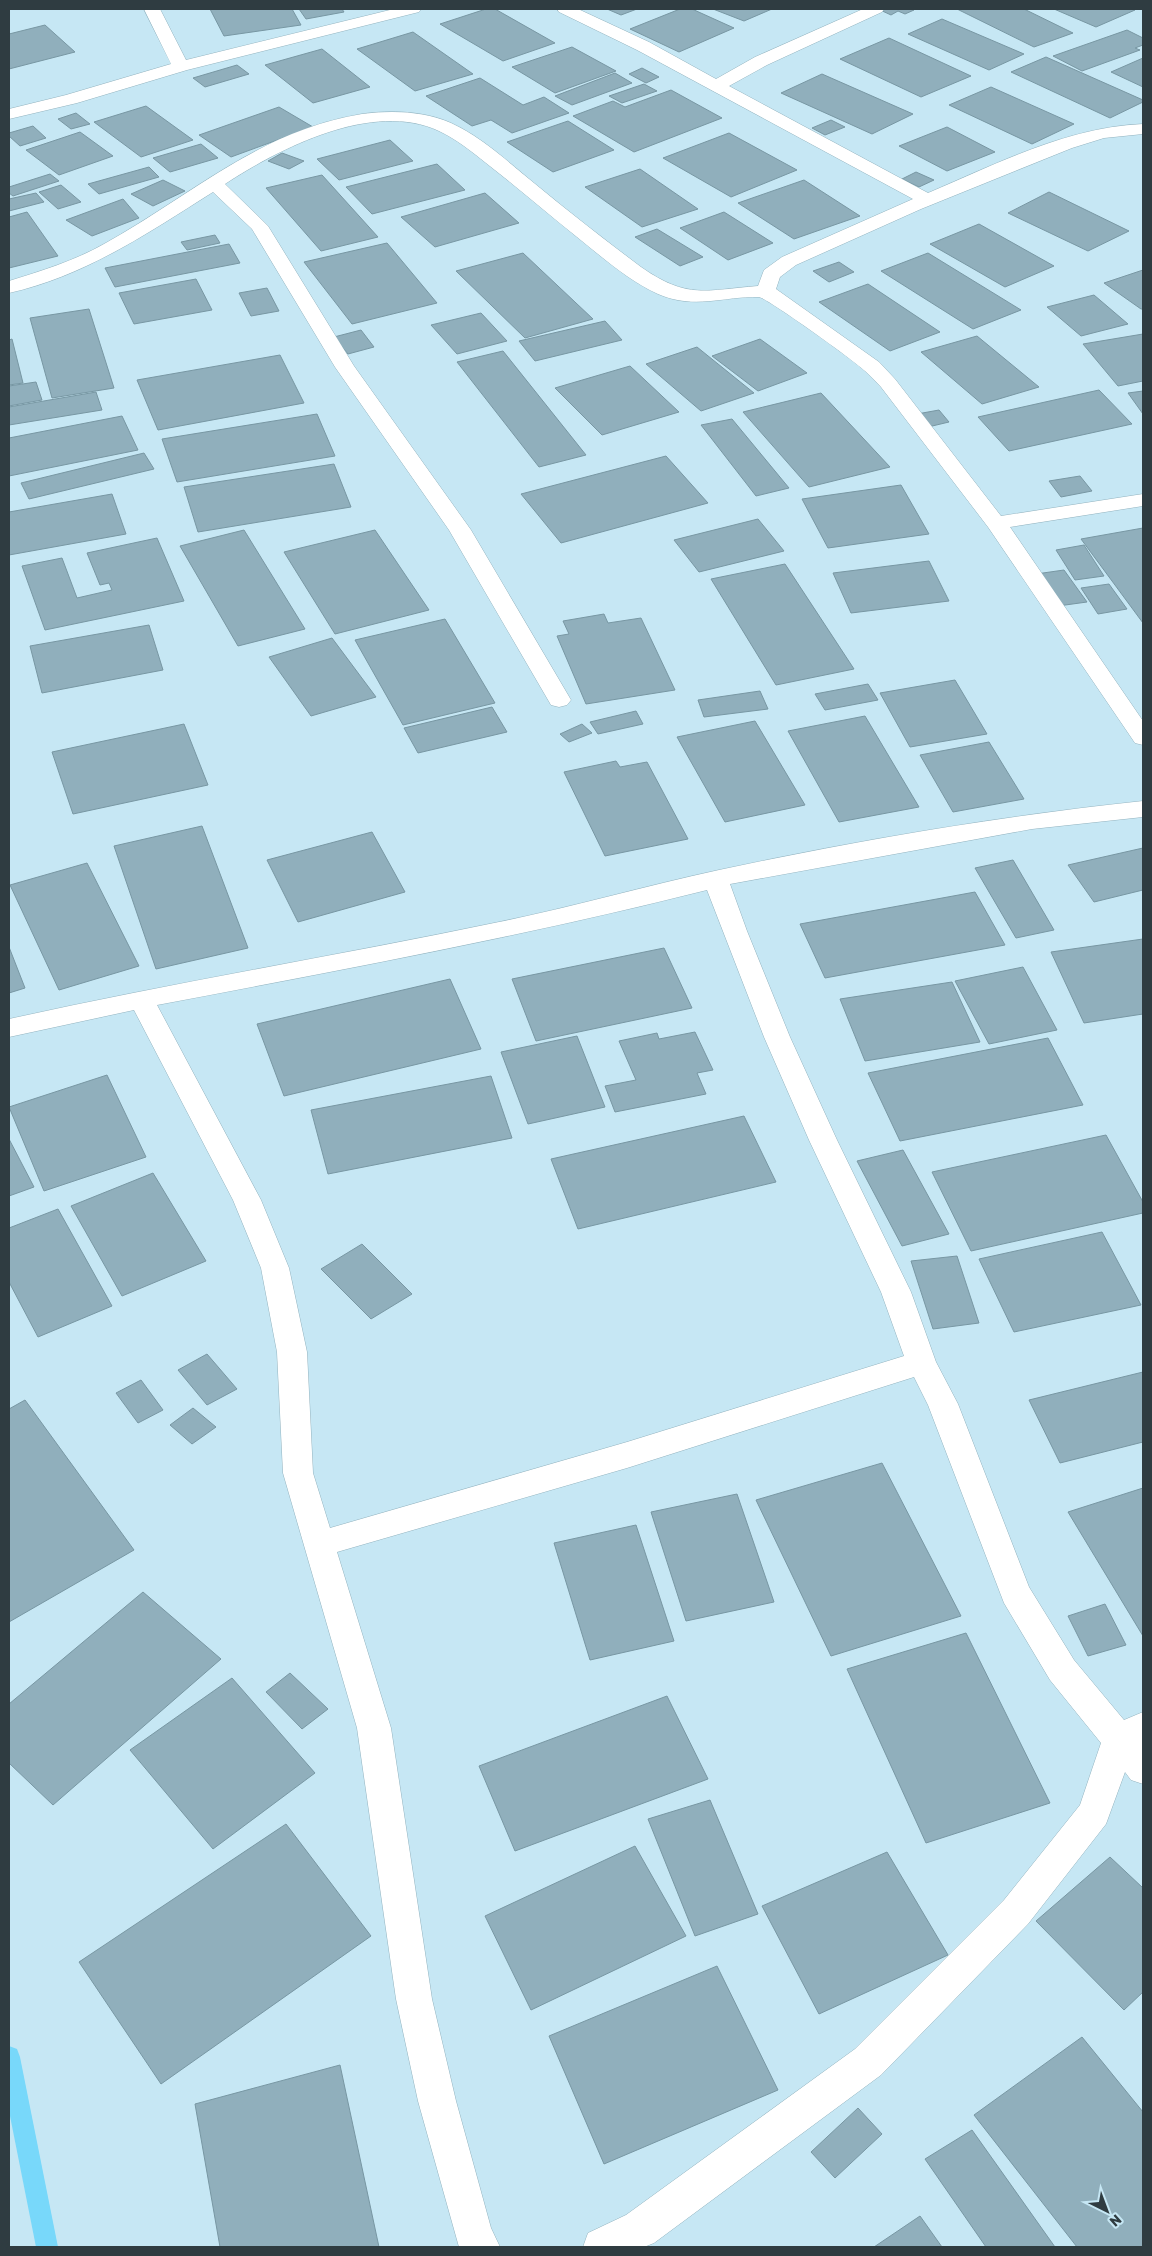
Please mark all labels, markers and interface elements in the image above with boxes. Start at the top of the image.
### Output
north arrow [1082,2186,1132,2236]
text: N [1106,2211,1125,2230]

